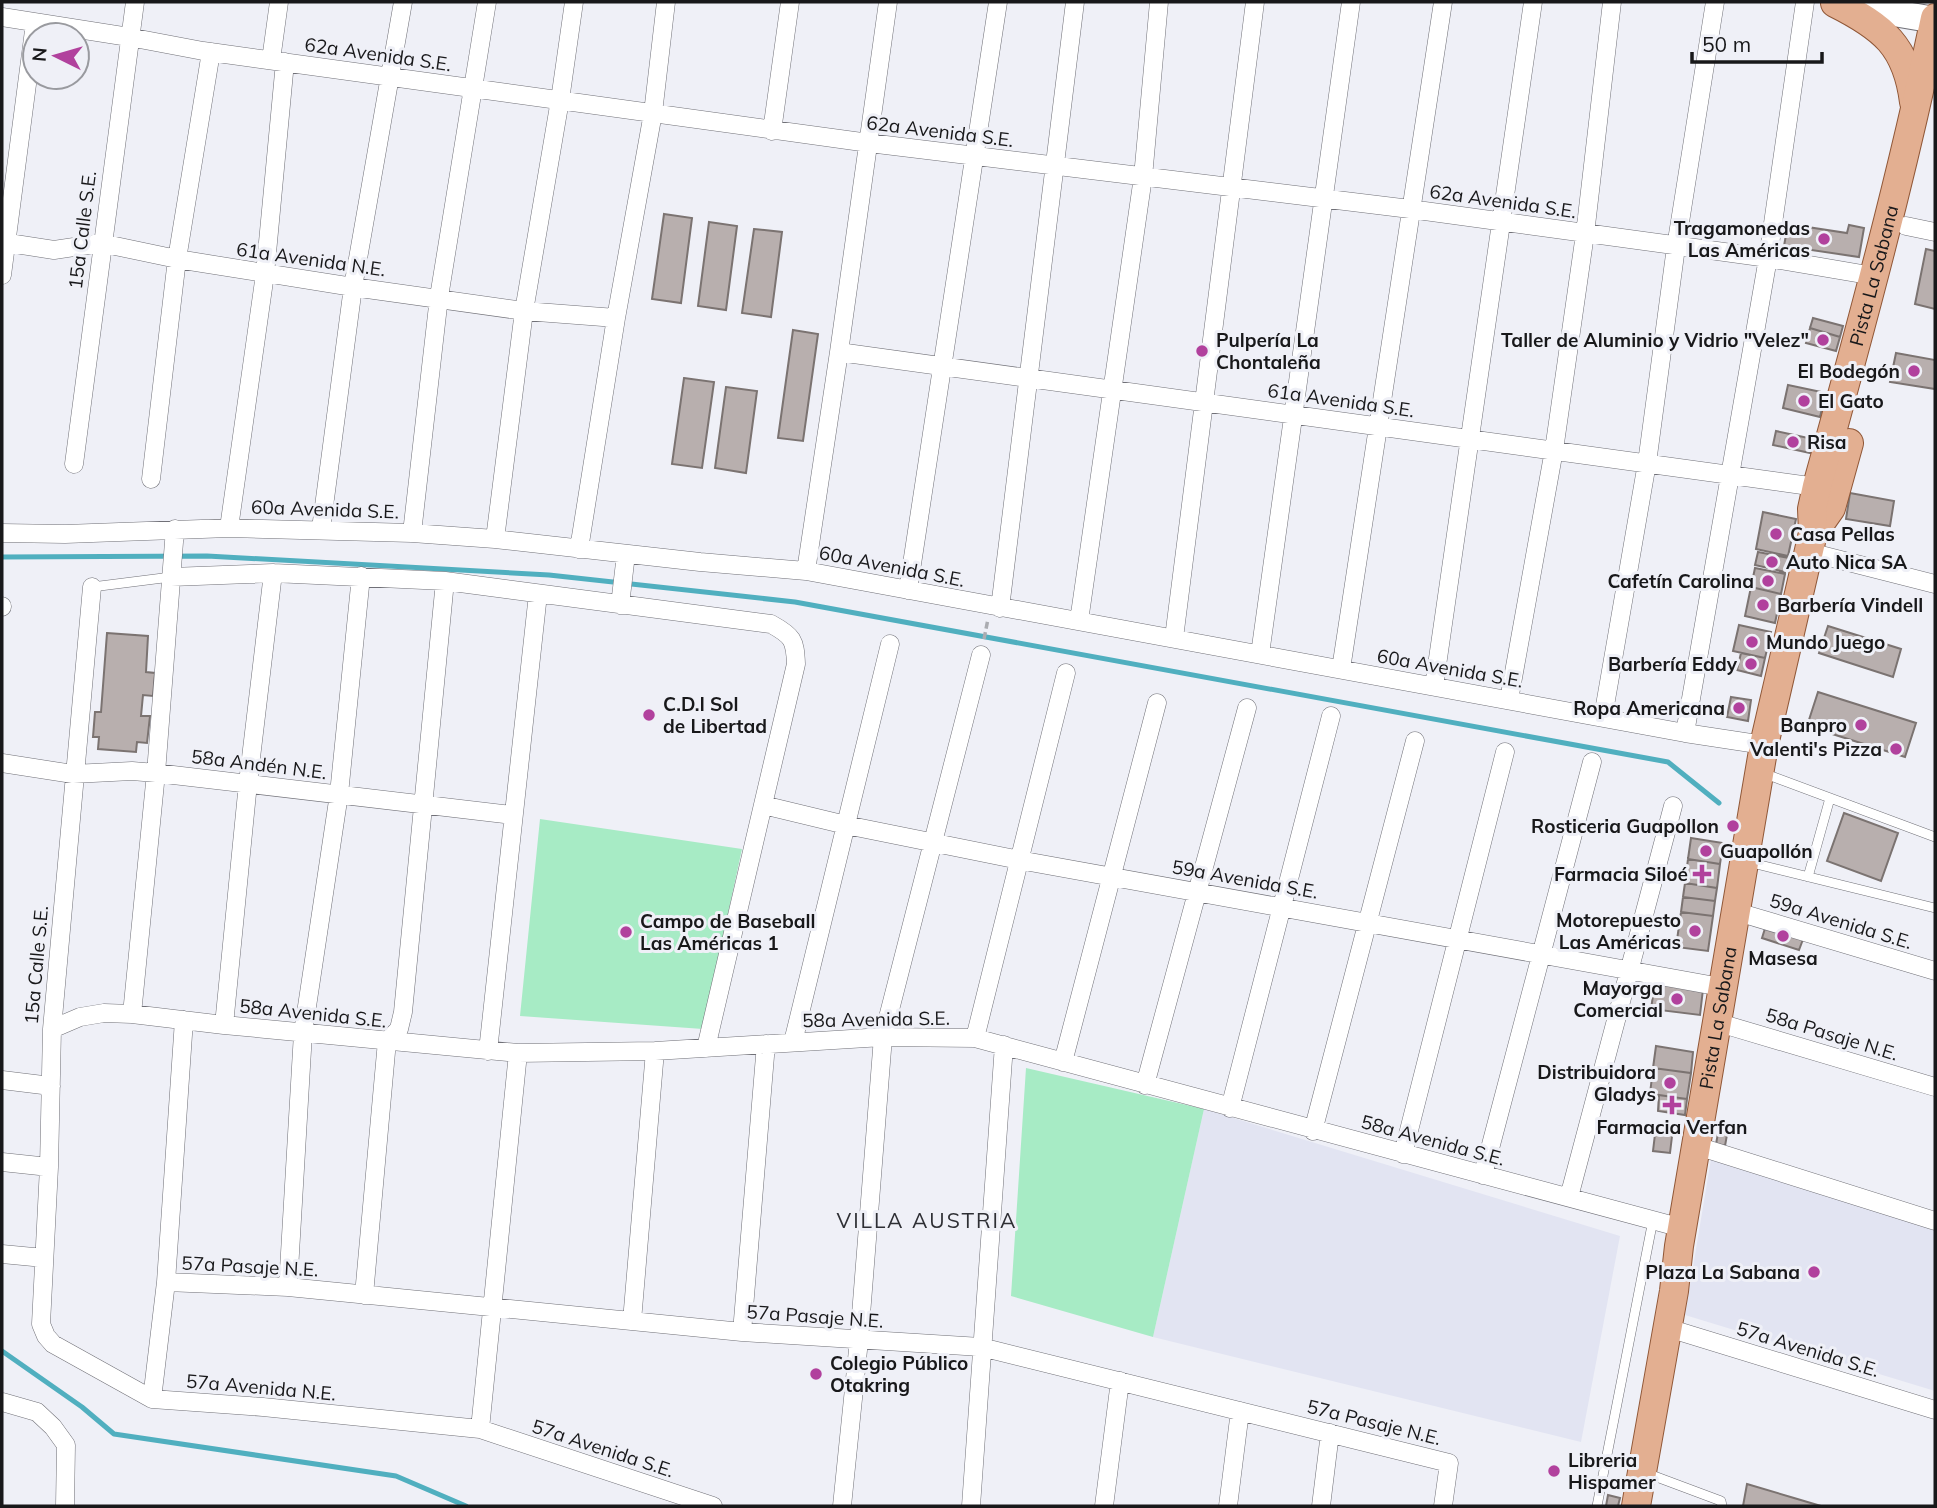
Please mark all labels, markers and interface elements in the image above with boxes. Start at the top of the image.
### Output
north arrow [21,21,91,91]
scale bar [1692,21,1822,65]
text: 50 m [1702,31,1751,57]
street label: 62a Avenida S.E. [303,32,453,76]
text: N [26,46,52,63]
street label: 62a Avenida S.E. [865,110,1015,152]
street label: 15a Calle S.E. [63,169,101,291]
street label: 62a Avenida S.E. [1428,179,1578,223]
street label: Pista La Sabana [1844,203,1903,349]
place label: Tragamonedas Las Américas [1674,216,1810,262]
marker: Tragamonedas Las Américas [1816,231,1832,247]
street label: 61a Avenida N.E. [235,237,387,281]
place label: Pulpería La Chontaleña [1216,328,1321,374]
place label: Taller de Aluminio y Vidrio "Velez" [1501,328,1809,352]
marker: Taller de Aluminio y Vidrio "Velez" [1815,332,1831,348]
marker: Pulpería La Chontaleña [1194,343,1210,359]
place label: El Bodegón [1797,359,1900,383]
marker: El Bodegón [1906,363,1922,379]
street label: 61a Avenida S.E. [1266,378,1416,422]
place label: El Gato [1818,389,1884,413]
marker: El Gato [1796,393,1812,409]
place label: Risa [1807,430,1847,454]
marker: Risa [1785,434,1801,450]
street label: 60a Avenida S.E. [251,494,399,524]
place label: Casa Pellas [1790,522,1895,546]
marker: Casa Pellas [1768,526,1784,542]
street label: 60a Avenida S.E. [817,540,967,592]
place label: Auto Nica SA [1786,550,1908,574]
marker: Auto Nica SA [1764,554,1780,570]
place label: Cafetín Carolina [1607,569,1754,593]
marker: Cafetín Carolina [1760,573,1776,589]
place label: Barbería Vindell [1777,593,1923,617]
marker: Barbería Vindell [1755,597,1771,613]
place label: Mundo Juego [1766,630,1885,654]
marker: Mundo Juego [1744,634,1760,650]
street label: 60a Avenida S.E. [1375,643,1525,693]
place label: Barbería Eddy [1608,652,1738,676]
marker: Barbería Eddy [1743,656,1759,672]
place label: C.D.I Sol de Libertad [663,692,767,738]
place label: Ropa Americana [1573,696,1725,720]
marker: Ropa Americana [1731,700,1747,716]
marker: C.D.I Sol de Libertad [641,707,657,723]
place label: Banpro [1780,713,1847,737]
marker: Banpro [1853,717,1869,733]
place label: Valenti's Pizza [1749,737,1882,761]
marker: Valenti's Pizza [1888,741,1904,757]
street label: 58a Andén N.E. [190,744,328,784]
place label: Rosticeria Guapollon [1531,814,1719,838]
marker: Rosticeria Guapollon [1725,818,1741,834]
place label: Guapollón [1720,839,1813,863]
marker: Guapollón [1698,843,1714,859]
street label: 59a Avenida S.E. [1170,854,1320,904]
place label: Farmacia Siloé [1554,862,1688,886]
marker: Farmacia Siloé [1694,866,1710,882]
street label: 59a Avenida S.E. [1767,888,1915,954]
street label: 15a Calle S.E. [19,905,53,1025]
place label: Motorepuesto Las Américas [1556,908,1681,954]
place label: Campo de Baseball Las Américas 1 [640,909,815,955]
marker: Motorepuesto Las Américas [1687,923,1703,939]
marker: Campo de Baseball Las Américas 1 [618,924,634,940]
marker: Masesa [1775,928,1791,944]
street label: Pista La Sabana [1694,945,1742,1091]
place label: Masesa [1748,946,1818,970]
place label: Mayorga Comercial [1573,976,1663,1022]
marker: Mayorga Comercial [1669,991,1685,1007]
street label: 58a Avenida S.E. [238,993,388,1033]
street label: 58a Pasaje N.E. [1763,1002,1901,1066]
street label: 58a Avenida S.E. [802,1006,950,1032]
place label: Distribuidora Gladys [1537,1060,1656,1106]
marker: Distribuidora Gladys [1662,1075,1678,1091]
marker: Farmacia Verfan [1664,1097,1680,1113]
street label: 58a Avenida S.E. [1358,1109,1508,1171]
place label: Farmacia Verfan [1596,1115,1748,1139]
district label: VILLA AUSTRIA [837,1207,1018,1233]
street label: 57a Pasaje N.E. [181,1250,319,1282]
place label: Plaza La Sabana [1645,1260,1800,1284]
marker: Plaza La Sabana [1806,1264,1822,1280]
street label: 57a Pasaje N.E. [746,1299,884,1333]
street label: 57a Avenida S.E. [1734,1316,1882,1382]
place label: Colegio Público Otakring [830,1351,968,1397]
marker: Colegio Público Otakring [808,1366,824,1382]
street label: 57a Avenida N.E. [185,1368,337,1406]
street label: 57a Pasaje N.E. [1304,1394,1444,1450]
street label: 57a Avenida S.E. [529,1414,677,1482]
place label: Libreria Hispamer [1568,1448,1656,1494]
marker: Libreria Hispamer [1546,1463,1562,1479]

